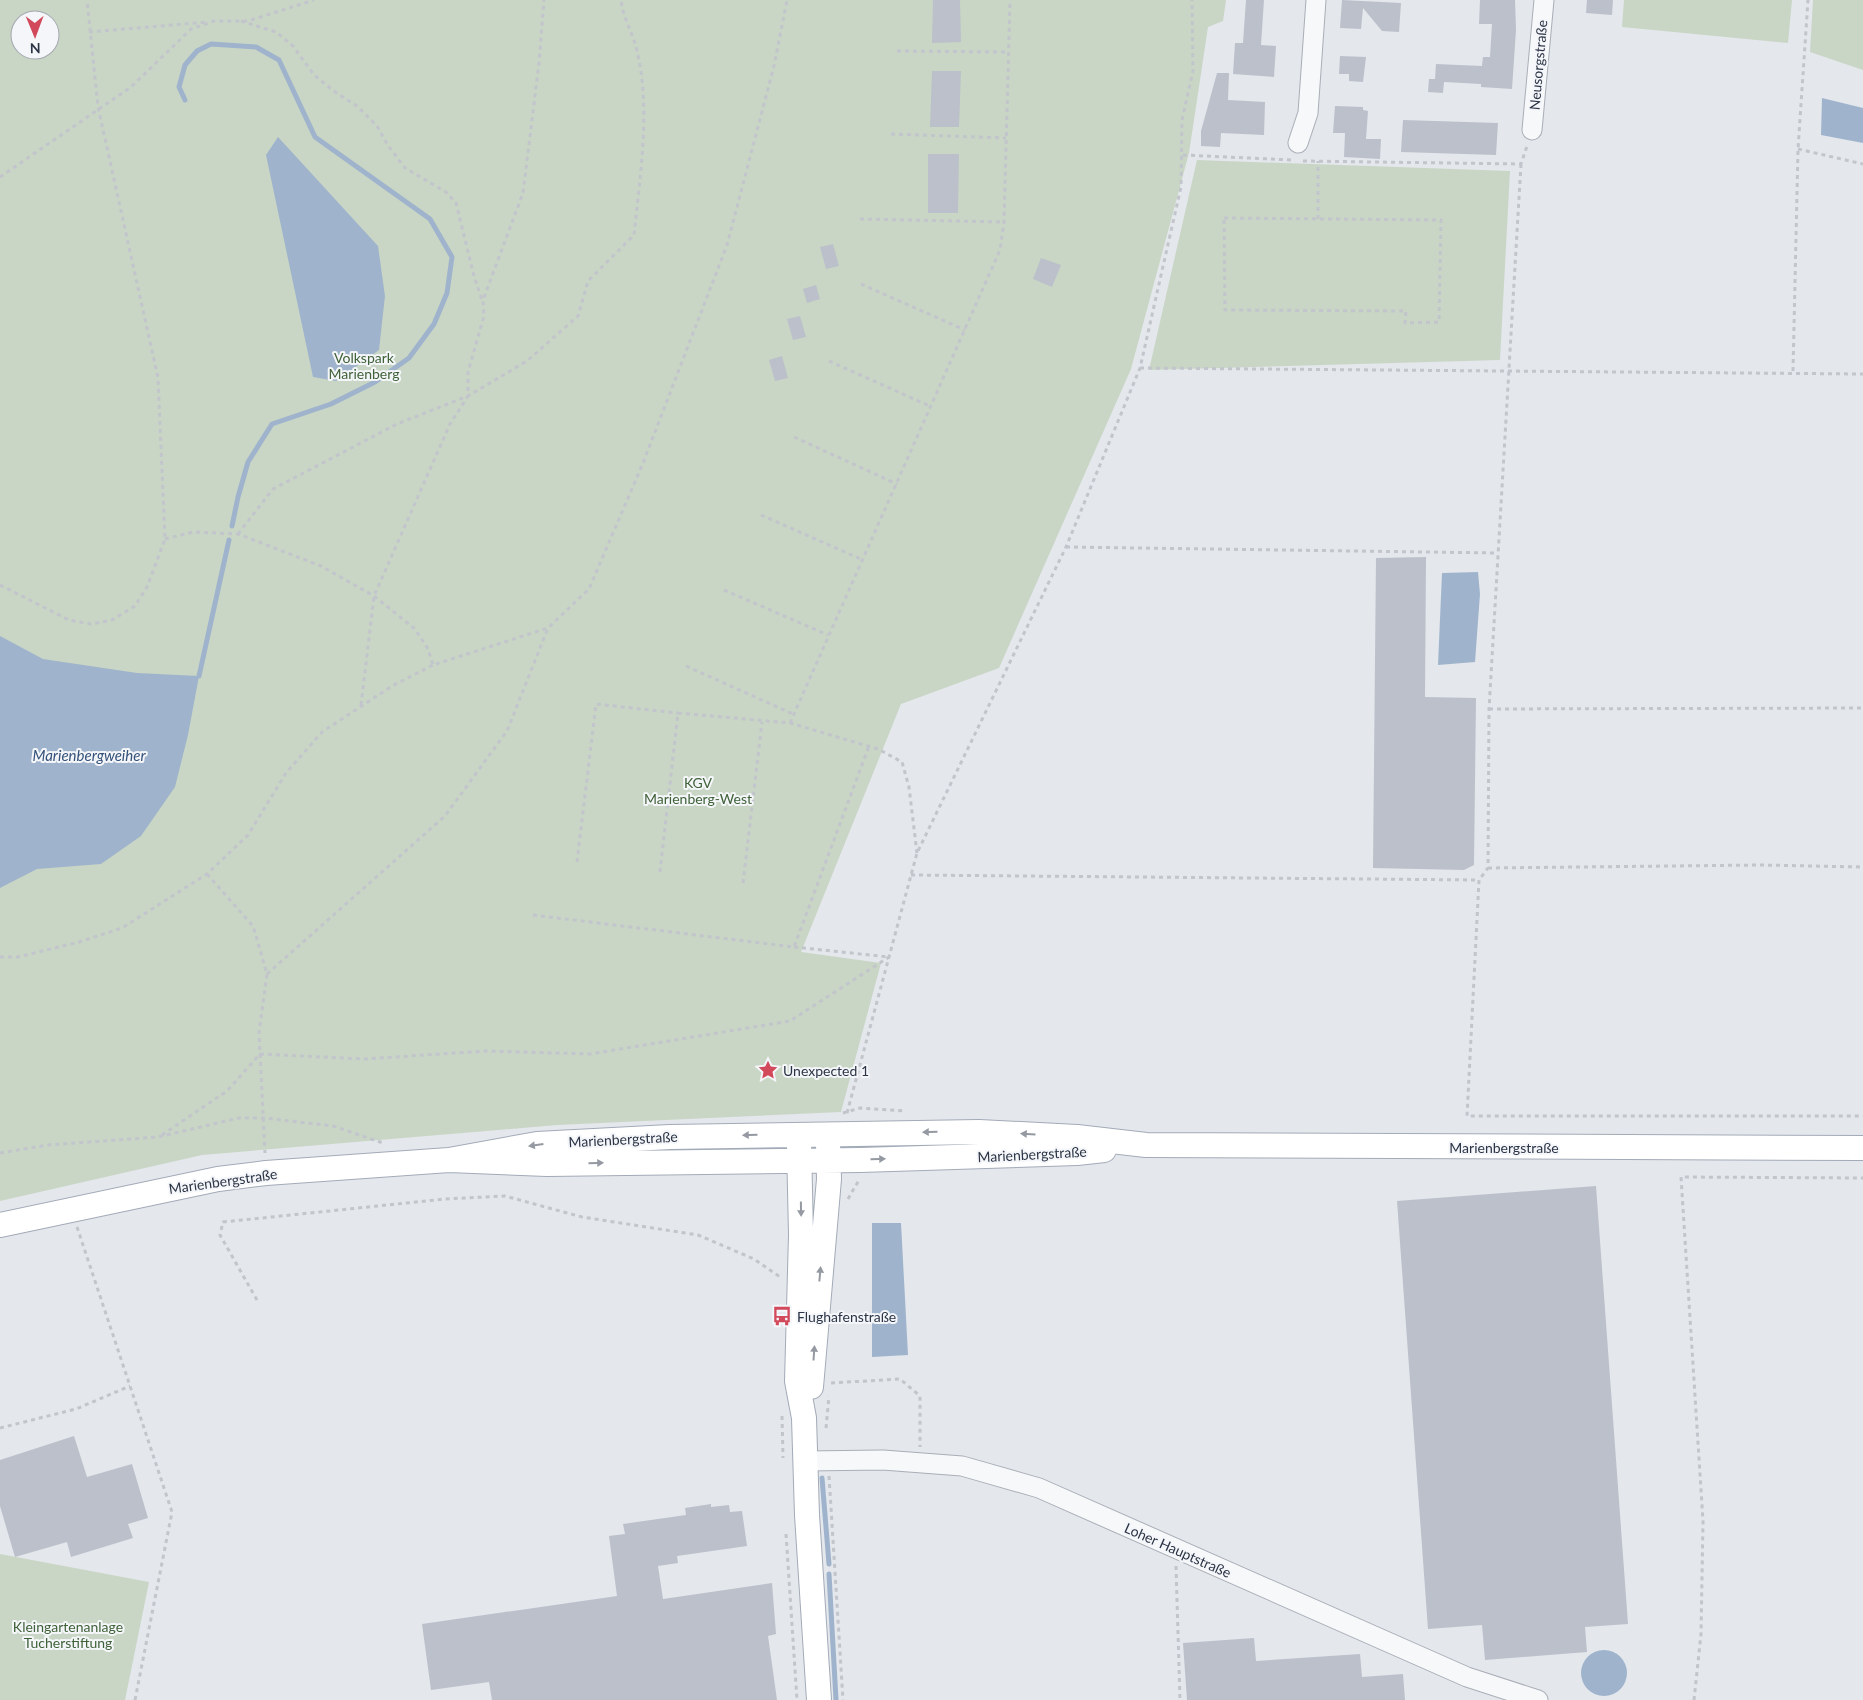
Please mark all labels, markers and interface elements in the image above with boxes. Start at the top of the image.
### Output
north arrow [10,10,60,60]
street label: Neusorgstraße [1526,19,1550,111]
text: N [30,40,41,57]
park label: Volkspark Marienberg [329,349,399,382]
water label: Marienbergweiher [32,746,146,764]
park label: KGV Marienberg-West [644,774,752,807]
place icon: Unexpected 1 [757,1059,779,1081]
place label: Unexpected 1 [783,1062,869,1079]
street label: Marienbergstraße [568,1128,678,1150]
one-way arrow [922,1129,938,1137]
one-way arrow [1020,1130,1036,1138]
one-way arrow [742,1131,758,1139]
street label: Marienbergstraße [1449,1139,1559,1156]
one-way arrow [527,1141,543,1149]
street label: Marienbergstraße [977,1143,1087,1165]
one-way arrow [871,1155,887,1163]
one-way arrow [588,1159,604,1167]
street label: Marienbergstraße [168,1165,278,1197]
one-way arrow [797,1201,805,1217]
one-way arrow [816,1266,824,1282]
bus stop icon: Flughafenstraße [771,1305,793,1327]
place label: Flughafenstraße [797,1308,896,1325]
one-way arrow [810,1345,818,1361]
street label: Loher Hauptstraße [1122,1519,1234,1581]
park label: Kleingartenanlage Tucherstiftung [13,1618,123,1651]

